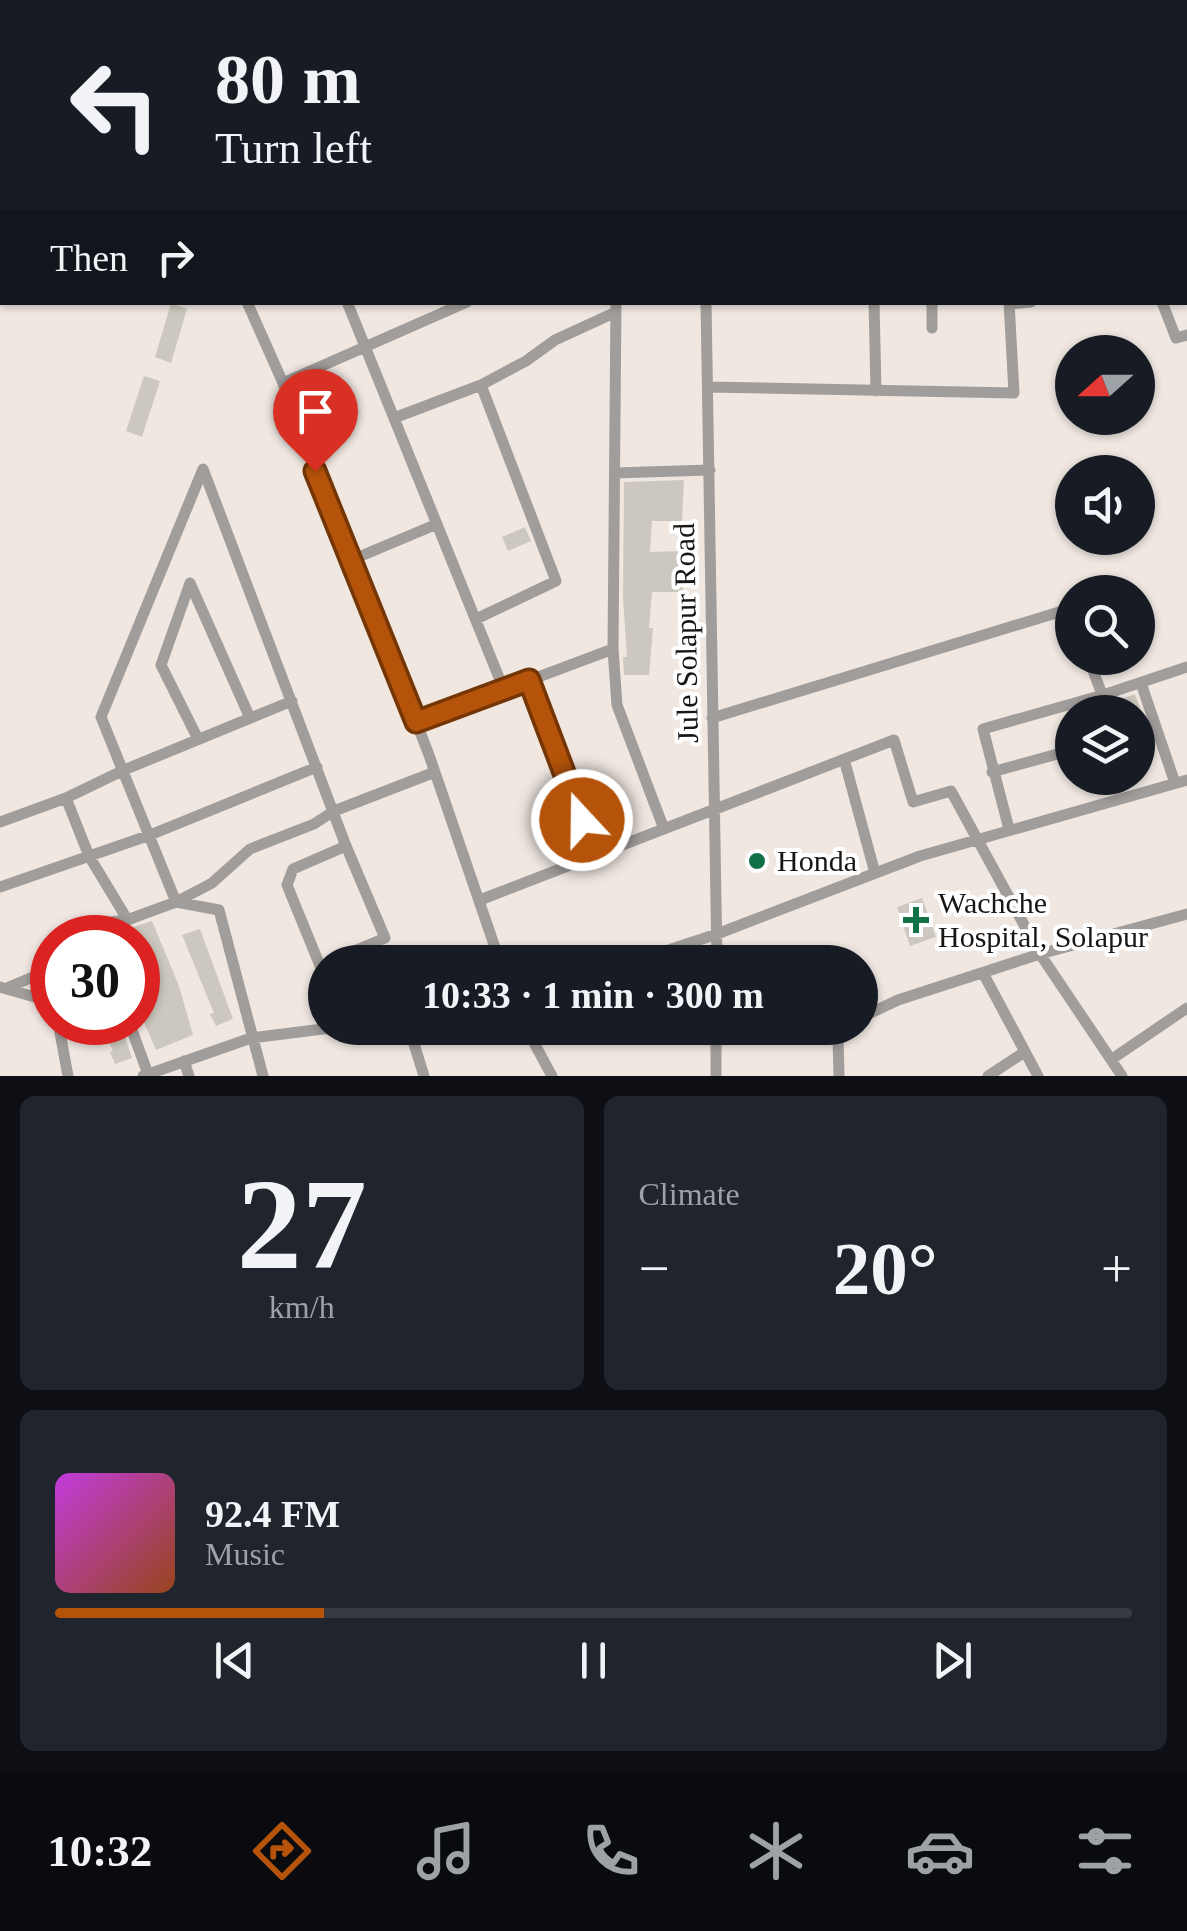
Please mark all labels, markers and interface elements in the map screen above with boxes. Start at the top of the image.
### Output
icon: left [50,40,180,170]
text: 80 m [215,41,361,118]
text: Turn left [215,123,372,173]
icon: right [148,230,203,285]
text: Then [50,237,128,279]
north arrow [1055,335,1155,435]
map controls [1055,335,1155,795]
pin [273,369,358,472]
icon: arrive [288,384,343,439]
button: sound [1055,455,1155,555]
street label: Jule Solapur Road [667,523,704,743]
button: search [1055,575,1155,675]
button: layers [1055,695,1155,795]
position arrow [530,768,634,872]
place label: Honda [777,844,857,877]
marker: Honda [746,850,768,872]
place label: Wachche Hospital, Solapur [938,886,1148,953]
marker: Wachche Hospital, Solapur [903,907,929,933]
speed limit sign: 30 [30,915,160,1045]
text: 10:33 · 1 min · 300 m [422,974,764,1016]
text: 27 [237,1152,367,1296]
text: Climate [639,1176,740,1212]
text: 20° [833,1227,938,1310]
text: − [639,1238,670,1299]
text: + [1101,1238,1132,1299]
text: km/h [269,1289,335,1325]
text: 92.4 FM [205,1493,340,1535]
text: Music [205,1536,285,1572]
icon: previous [207,1633,262,1688]
icon: pause [566,1633,621,1688]
icon: next [925,1633,980,1688]
icon: directions [247,1816,317,1886]
icon: music [411,1816,481,1886]
icon: phone [576,1816,646,1886]
icon: climate [741,1816,811,1886]
icon: car [905,1816,975,1886]
icon: filters [1070,1816,1140,1886]
text: 10:32 [47,1826,152,1876]

